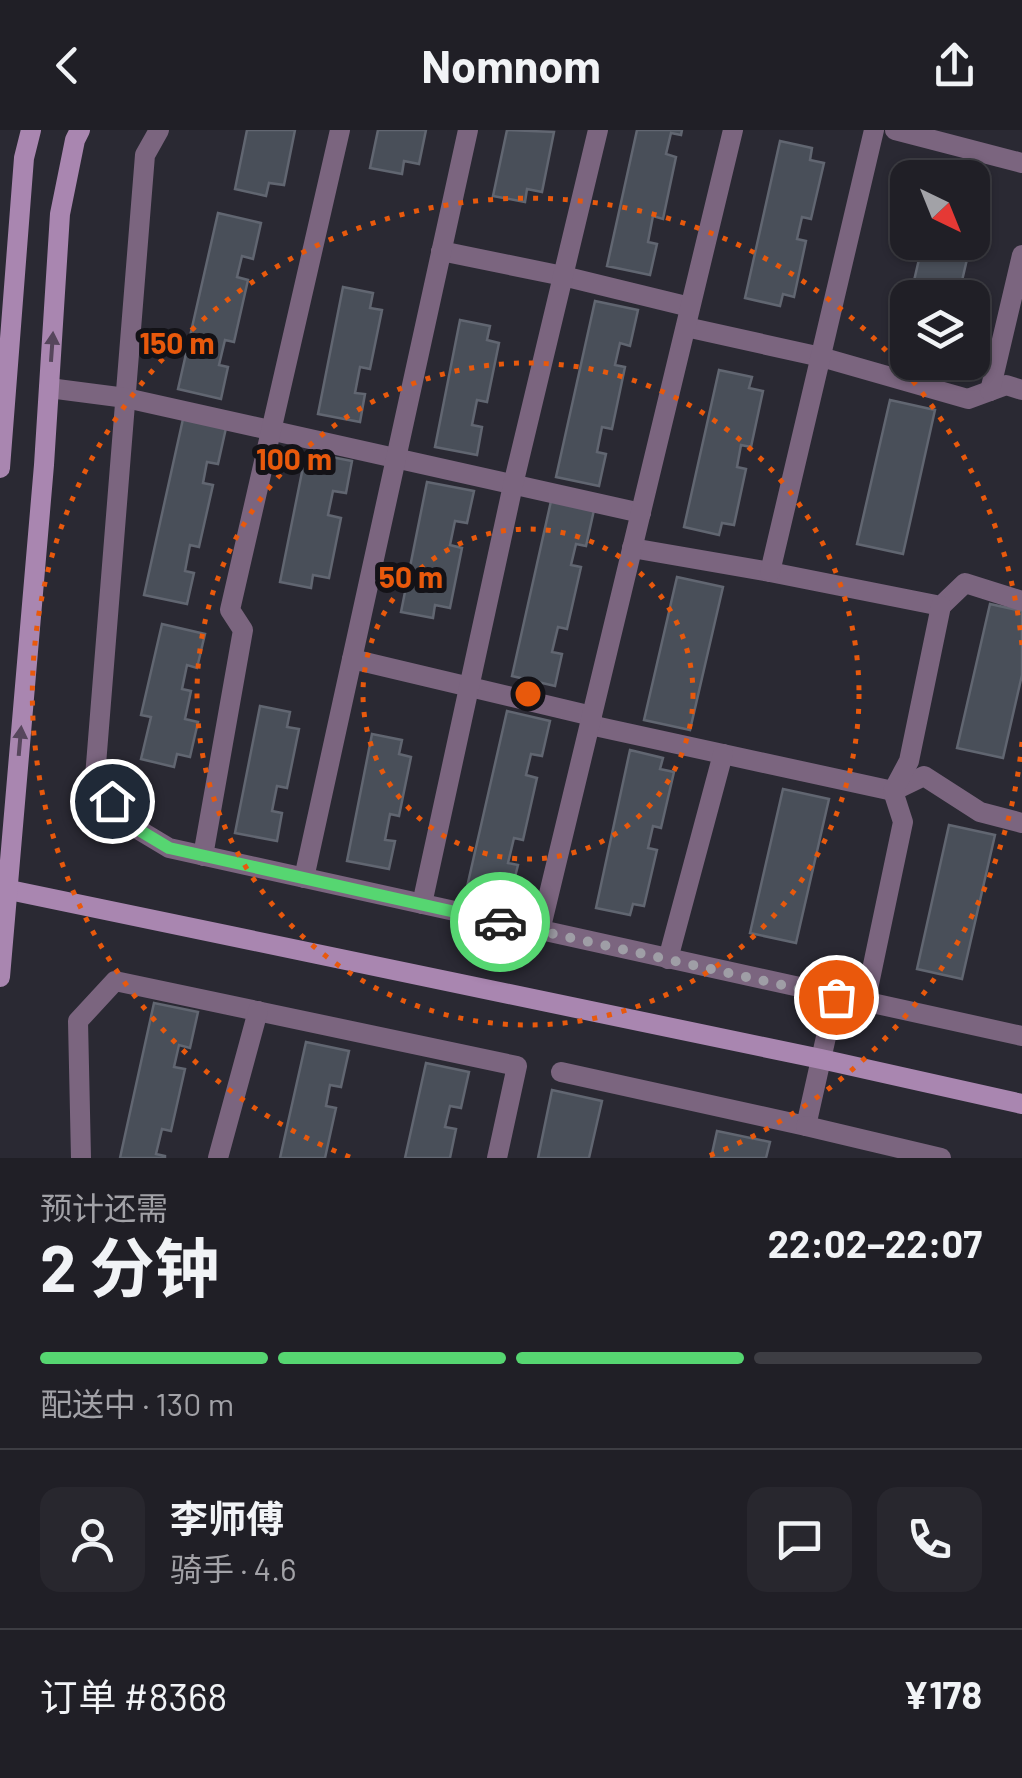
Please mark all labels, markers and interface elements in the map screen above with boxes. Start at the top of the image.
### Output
icon: back [40,38,95,93]
text: Nomnom [421,38,601,92]
icon: share [927,38,982,93]
north arrow [890,160,990,260]
map controls [890,160,990,380]
button: layers [890,280,990,380]
text: 150 m [140,324,214,360]
one-way arrow [44,330,60,362]
text: 100 m [256,440,332,476]
text: 50 m [379,558,443,594]
centre of rings [510,676,546,712]
one-way arrow [12,724,28,756]
pin [70,759,155,844]
icon: home [85,774,140,829]
courier [450,872,550,972]
icon: car [473,895,528,950]
pin [794,955,879,1040]
icon: bag [809,970,864,1025]
text: 预计还需 [40,1188,168,1226]
text: 22:02–22:07 [768,1220,982,1266]
text: 2 分钟 [40,1227,219,1305]
text: 配送中 · 130 m [40,1384,234,1422]
button: person [40,1487,145,1592]
button: chat [747,1487,852,1592]
button: phone [877,1487,982,1592]
text: 李师傅 [170,1495,284,1541]
text: 骑手 · 4.6 [170,1549,297,1587]
text: ¥178 [903,1671,982,1717]
text: 订单 #8368 [40,1673,227,1719]

